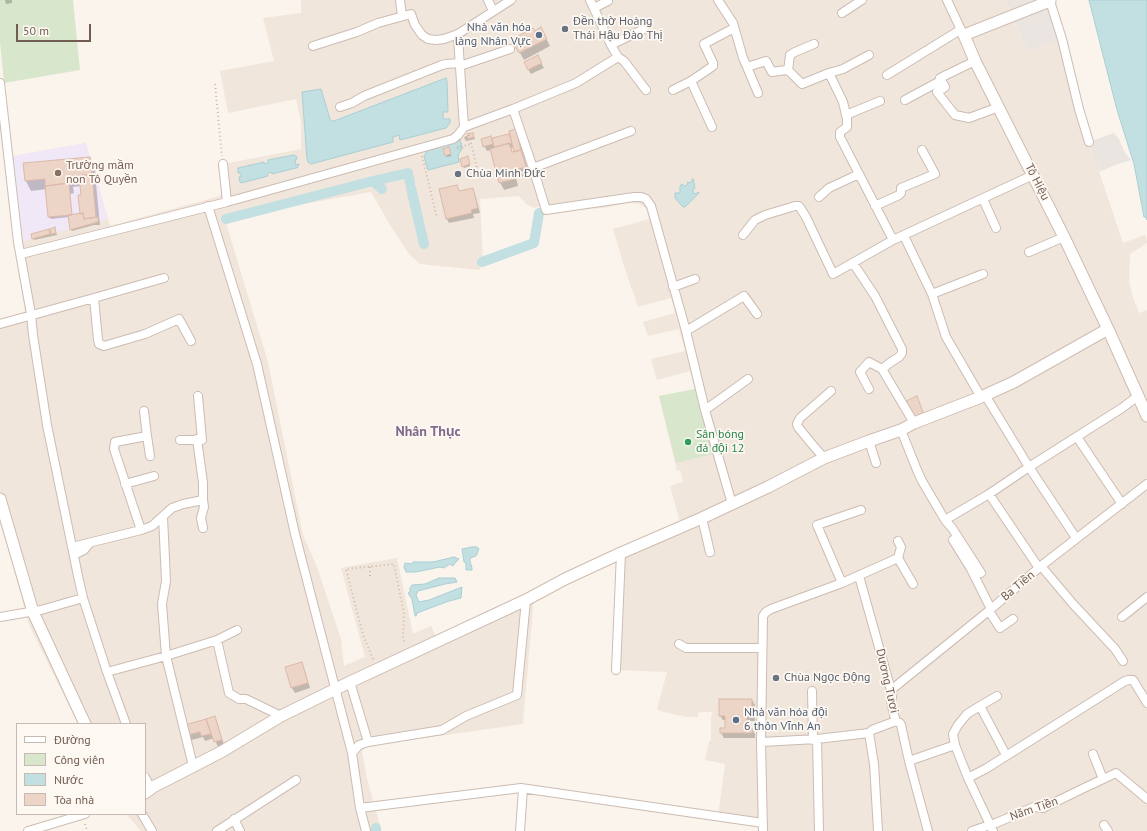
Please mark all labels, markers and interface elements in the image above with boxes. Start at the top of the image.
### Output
place label: Đền thờ Hoàng Thái Hậu Đào Thị [573,15,662,43]
scale bar [18,16,93,42]
place label: Nhà văn hóa làng Nhân Vực [455,21,531,49]
text: 50 m [23,23,49,38]
marker: Đền thờ Hoàng Thái Hậu Đào Thị [560,24,570,34]
marker: Nhà văn hóa làng Nhân Vực [534,30,544,40]
place label: Trường mầm non Tô Quyền [66,159,137,187]
street label: Tô Hiệu [1022,161,1052,203]
place label: Chùa Minh Đức [466,167,545,181]
marker: Trường mầm non Tô Quyền [53,168,63,178]
marker: Chùa Minh Đức [453,169,463,179]
district label: Nhân Thục [395,424,461,440]
place label: Sân bóng đá đội 12 [696,428,744,456]
marker: Sân bóng đá đội 12 [683,437,693,447]
street label: Ba Tiền [998,568,1038,604]
street label: Dương Tươi [873,647,901,715]
place label: Chùa Ngọc Động [784,671,870,685]
marker: Chùa Ngọc Động [771,673,781,683]
place label: Nhà văn hóa đội 6 thôn Vĩnh An [744,706,828,734]
marker: Nhà văn hóa đội 6 thôn Vĩnh An [731,715,741,725]
legend [16,723,146,815]
text: Đường [54,732,91,747]
text: Công viên [54,752,105,767]
text: Nước [54,772,83,787]
text: Tòa nhà [54,792,94,807]
street label: Năm Tiền [1008,794,1060,824]

